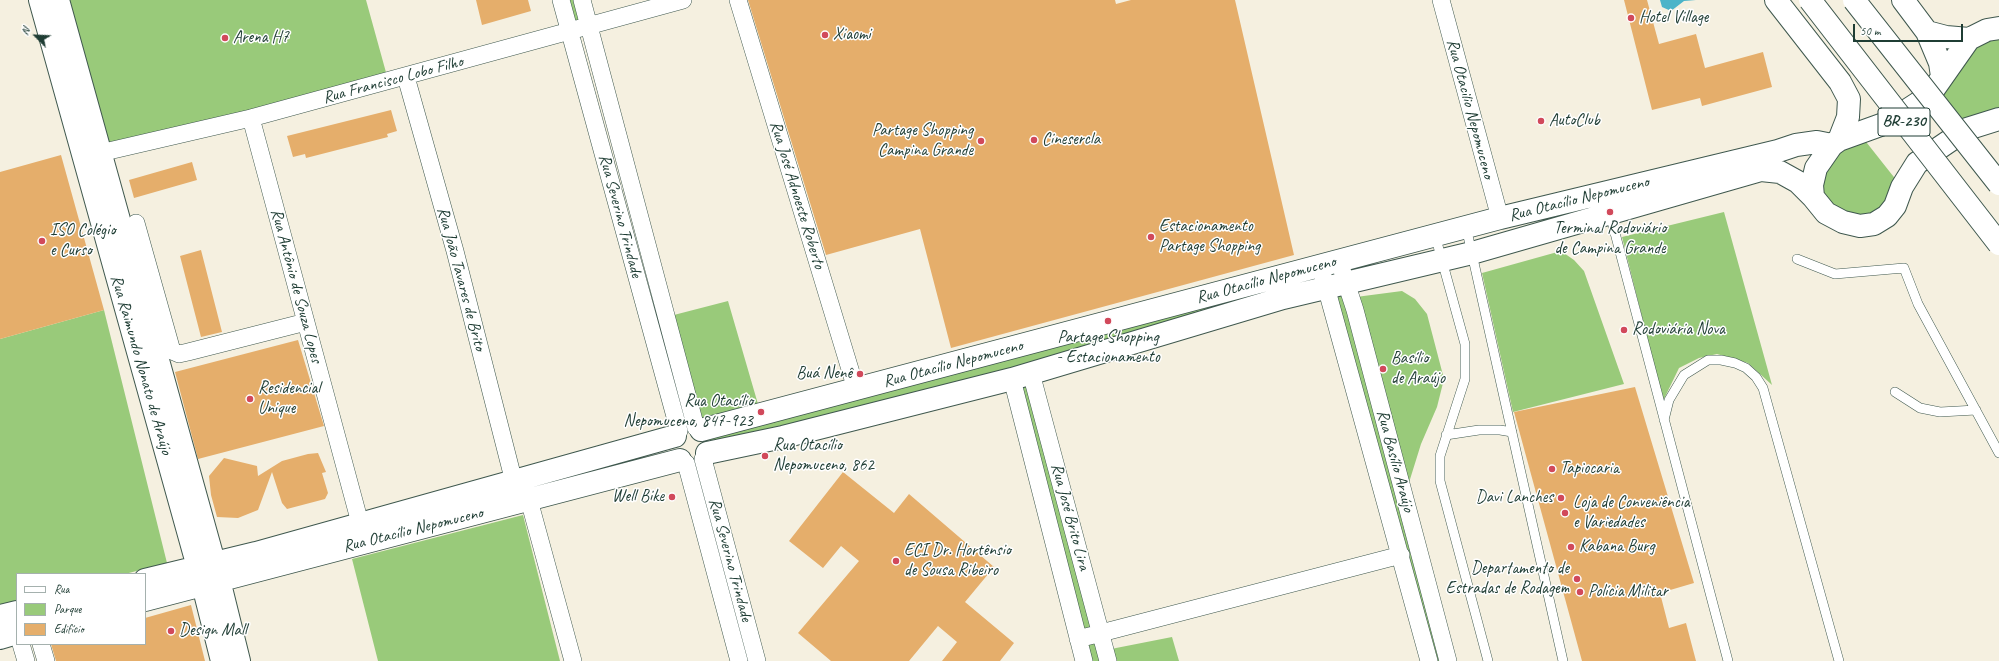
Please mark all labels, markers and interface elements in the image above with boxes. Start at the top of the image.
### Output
place label: Hotel Village [1639,8,1708,28]
marker: Hotel Village [1626,13,1636,23]
north arrow [16,16,56,56]
scale bar [1855,16,1965,42]
text: 50 m [1860,23,1880,39]
text: N [17,25,33,37]
place label: Xiaomi [833,25,871,45]
place label: Arena H7 [233,28,289,48]
marker: Xiaomi [820,30,830,40]
marker: Arena H7 [220,33,230,43]
street label: Rua Otacilio Nepomuceno [1442,37,1498,181]
street label: Rua Francisco Lobo Filho [321,51,465,109]
road number: BR-230 [1878,108,1930,136]
place label: AutoClub [1549,111,1600,131]
marker: AutoClub [1536,116,1546,126]
street label: Rua José Adnoeste Roberto [765,119,829,271]
place label: Partage Shopping Campina Grande [872,121,973,161]
place label: Cinesercla [1042,130,1100,150]
marker: Cinesercla [1029,135,1039,145]
marker: Partage Shopping Campina Grande [976,136,986,146]
street label: Rua Severino Trindade [594,152,646,280]
street label: Rua Otacílio Nepomuceno [1507,172,1651,226]
street label: Rua João Tavares de Brito [432,205,490,353]
street label: Rua Antônio de Souza Lopes [266,207,326,365]
marker: Terminal Rodoviário de Campina Grande [1605,207,1615,217]
place label: Estacionamento Partage Shopping [1159,217,1260,257]
place label: Terminal Rodoviário de Campina Grande [1554,219,1666,259]
place label: ISO Colégio e Curso [50,221,115,261]
marker: Estacionamento Partage Shopping [1146,232,1156,242]
marker: ISO Colégio e Curso [37,236,47,246]
street label: Rua Otacílio Nepomuceno [1194,252,1338,308]
street label: Rua Raimundo Nonato de Araújo [106,273,176,457]
marker: Partage Shopping - Estacionamento [1103,316,1113,326]
place label: Rodoviária Nova [1632,320,1725,340]
marker: Rodoviária Nova [1619,325,1629,335]
place label: Partage Shopping - Estacionamento [1056,328,1160,368]
street label: Rua Otacílio Nepomuceno [881,336,1025,392]
place label: Basílio de Araújo [1391,349,1445,389]
place label: Buá Nenê [796,364,852,384]
marker: Basílio de Araújo [1378,364,1388,374]
marker: Buá Nenê [855,369,865,379]
place label: Residencial Unique [258,379,320,419]
place label: Rua Otacílio Nepomuceno, 847-923 [624,392,753,432]
marker: Residencial Unique [245,394,255,404]
marker: Rua Otacílio Nepomuceno, 847-923 [756,407,766,417]
street label: Rua Basílio Araújo [1372,408,1418,514]
place label: Rua Otacílio Nepomuceno, 862 [773,436,874,476]
marker: Rua Otacílio Nepomuceno, 862 [760,451,770,461]
place label: Tapiocaria [1560,459,1619,479]
street label: Rua José Brito Lira [1046,461,1094,573]
marker: Tapiocaria [1547,464,1557,474]
place label: Well Bike [612,487,664,507]
place label: Davi Lanches [1476,488,1553,508]
marker: Well Bike [667,492,677,502]
marker: Davi Lanches [1556,493,1566,503]
place label: Loja de Conveniência e Variedades [1573,493,1690,533]
street label: Rua Severino Trindade [704,496,756,624]
street label: Rua Otacílio Nepomuceno [341,503,485,557]
marker: Loja de Conveniência e Variedades [1560,508,1570,518]
place label: Kabana Burg [1579,537,1654,557]
place label: ECI Dr. Hortênsio de Sousa Ribeiro [904,541,1011,581]
marker: Kabana Burg [1566,542,1576,552]
marker: ECI Dr. Hortênsio de Sousa Ribeiro [891,556,901,566]
place label: Departamento de Estradas de Rodagem [1446,559,1569,599]
legend [16,573,146,645]
marker: Departamento de Estradas de Rodagem [1572,574,1582,584]
text: Rua [54,581,69,597]
place label: Polícia Militar [1588,582,1668,602]
marker: Polícia Militar [1575,587,1585,597]
text: Parque [54,601,82,617]
text: Edifício [54,621,84,637]
place label: Design Mall [179,621,247,641]
marker: Design Mall [166,626,176,636]

